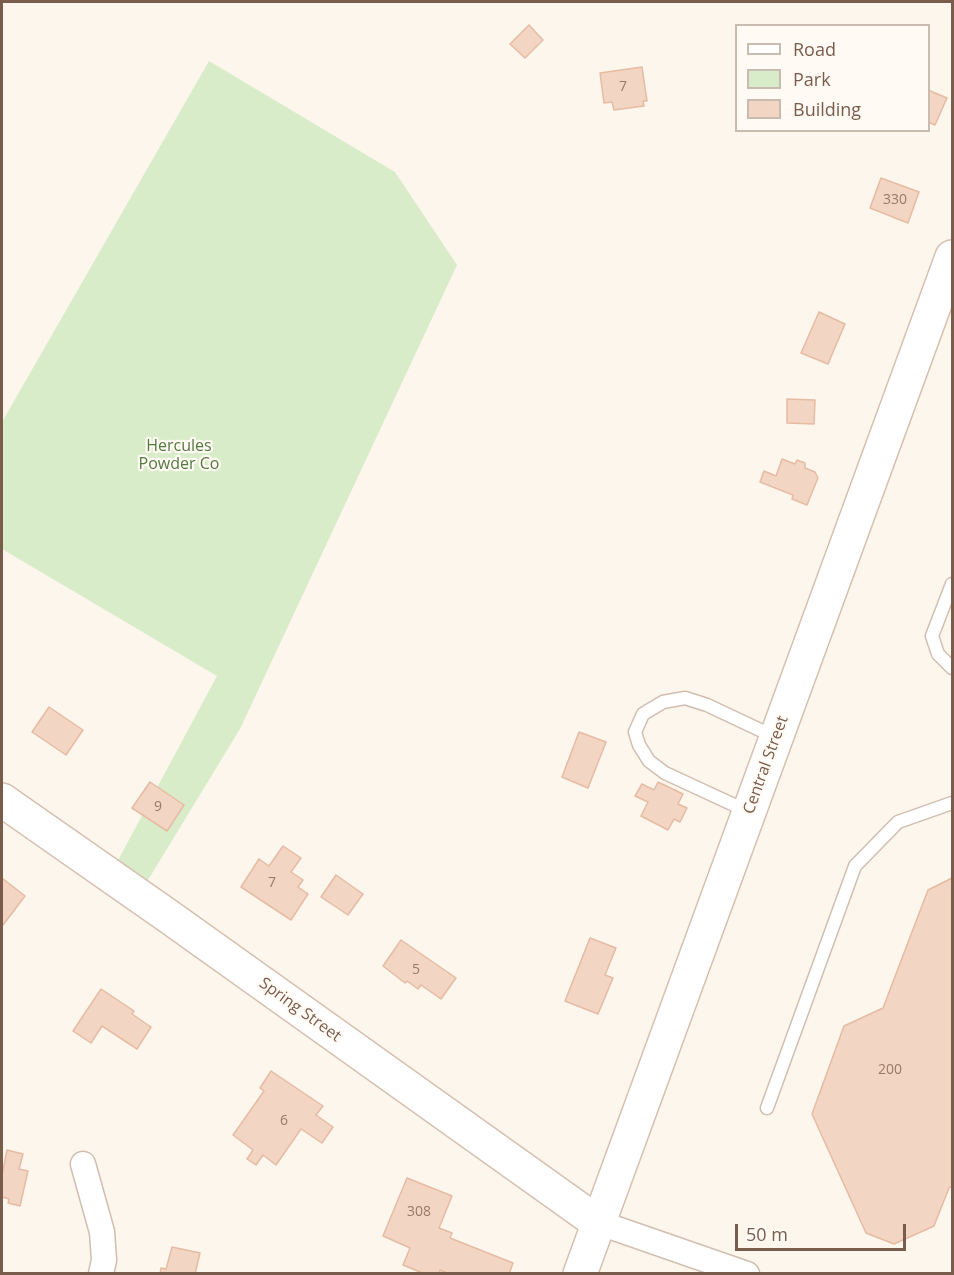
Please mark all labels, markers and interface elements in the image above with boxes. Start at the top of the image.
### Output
legend [735,24,930,132]
text: Road [793,37,836,61]
text: Park [793,67,831,91]
house number: 7 [619,79,627,95]
text: Building [793,97,861,121]
house number: 330 [883,192,907,208]
park label: Hercules Powder Co [139,436,219,474]
street label: Central Street [739,713,793,817]
house number: 9 [154,799,162,815]
house number: 7 [268,875,276,891]
house number: 5 [412,962,420,978]
street label: Spring Street [255,974,345,1046]
house number: 200 [878,1062,902,1078]
house number: 6 [280,1113,288,1129]
house number: 308 [407,1204,431,1220]
scale bar [738,1212,909,1250]
text: 50 m [746,1222,788,1246]

